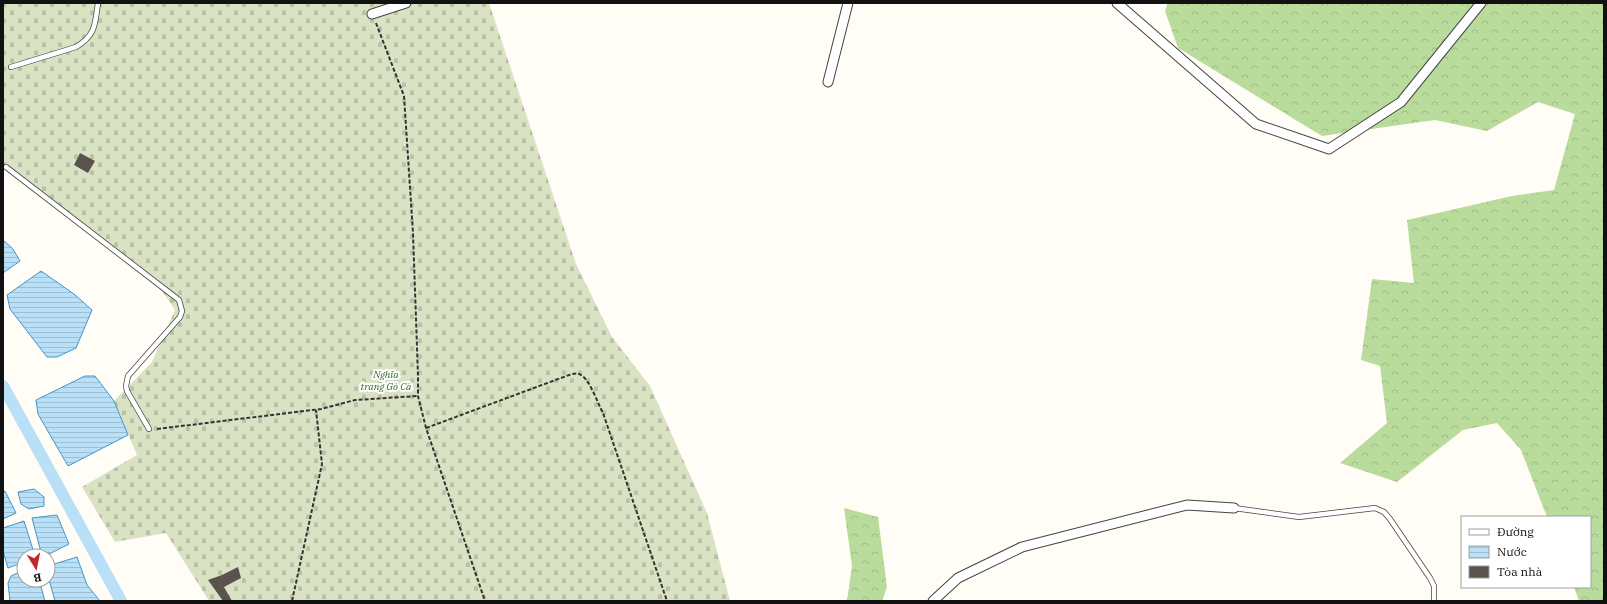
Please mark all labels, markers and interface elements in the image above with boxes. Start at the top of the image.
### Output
park label: Nghĩa trang Gò Cà [361,368,412,393]
legend [1461,516,1591,588]
text: Đường [1497,524,1534,539]
text: Nước [1497,544,1527,559]
north arrow [16,548,56,588]
text: Tòa nhà [1497,564,1543,579]
text: B [32,570,43,585]

